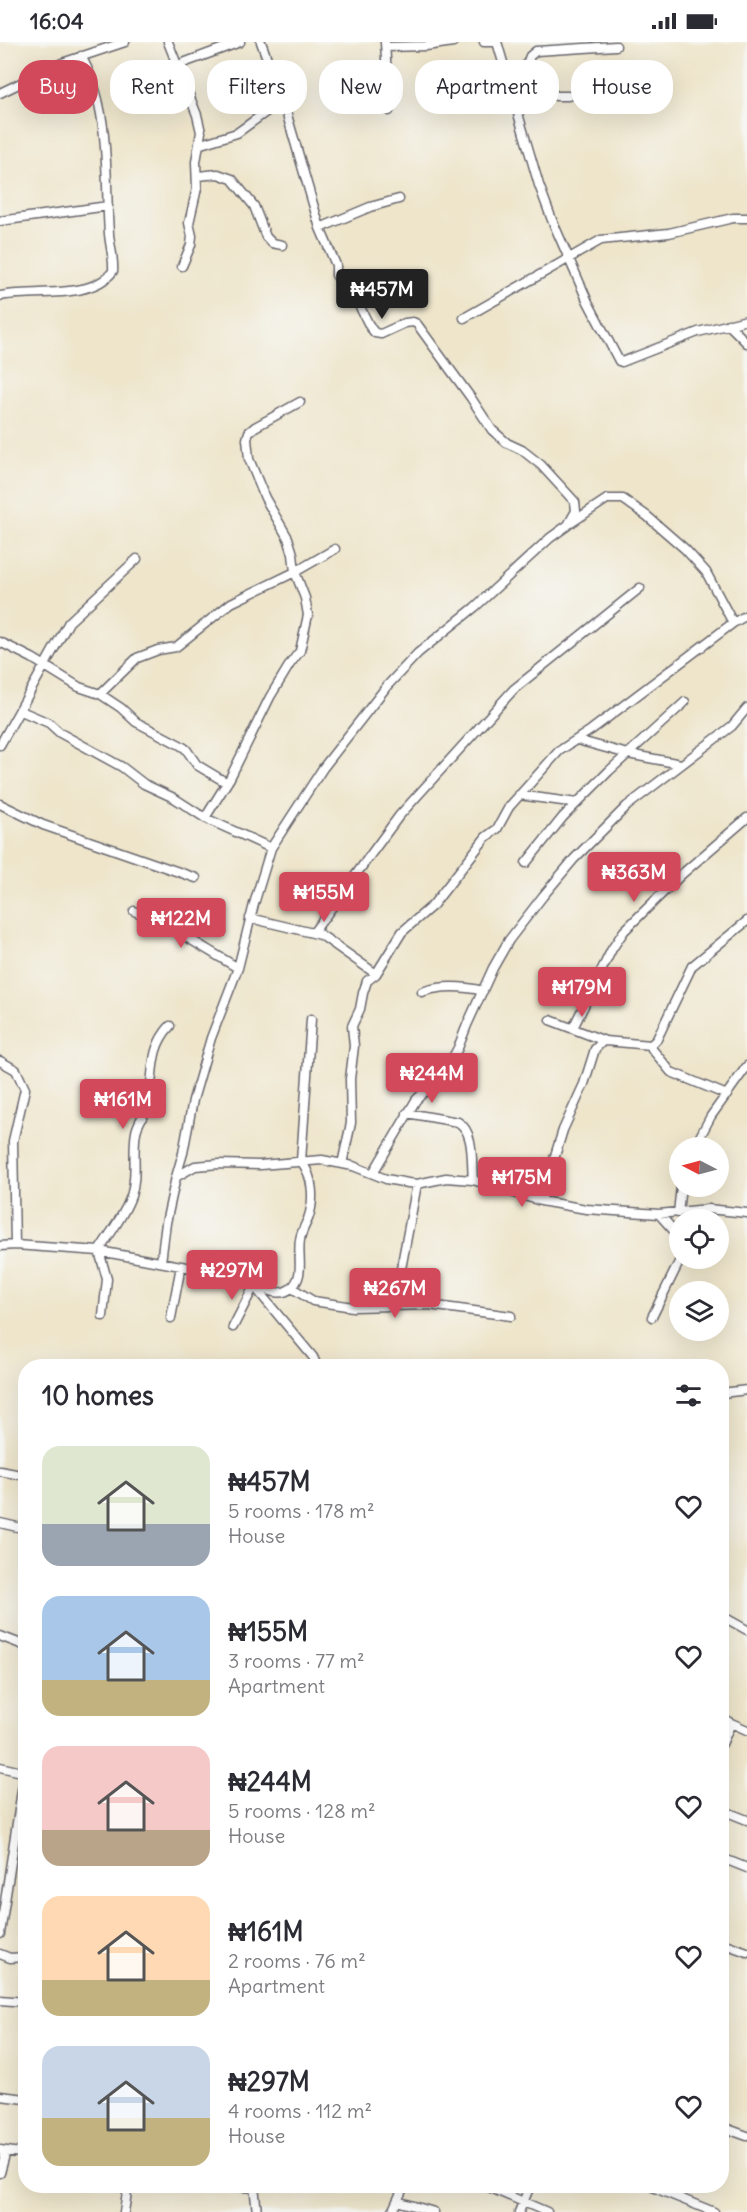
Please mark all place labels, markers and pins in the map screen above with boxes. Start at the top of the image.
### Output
pin: ₦457M [340,269,424,320]
pin: ₦363M [592,852,676,903]
pin: ₦155M [282,872,366,923]
pin: ₦122M [139,898,223,949]
pin: ₦179M [540,967,624,1018]
pin: ₦244M [390,1053,474,1104]
pin: ₦161M [81,1079,165,1130]
pin: ₦175M [480,1157,564,1208]
pin: ₦297M [190,1250,274,1301]
pin: ₦267M [353,1268,437,1319]

